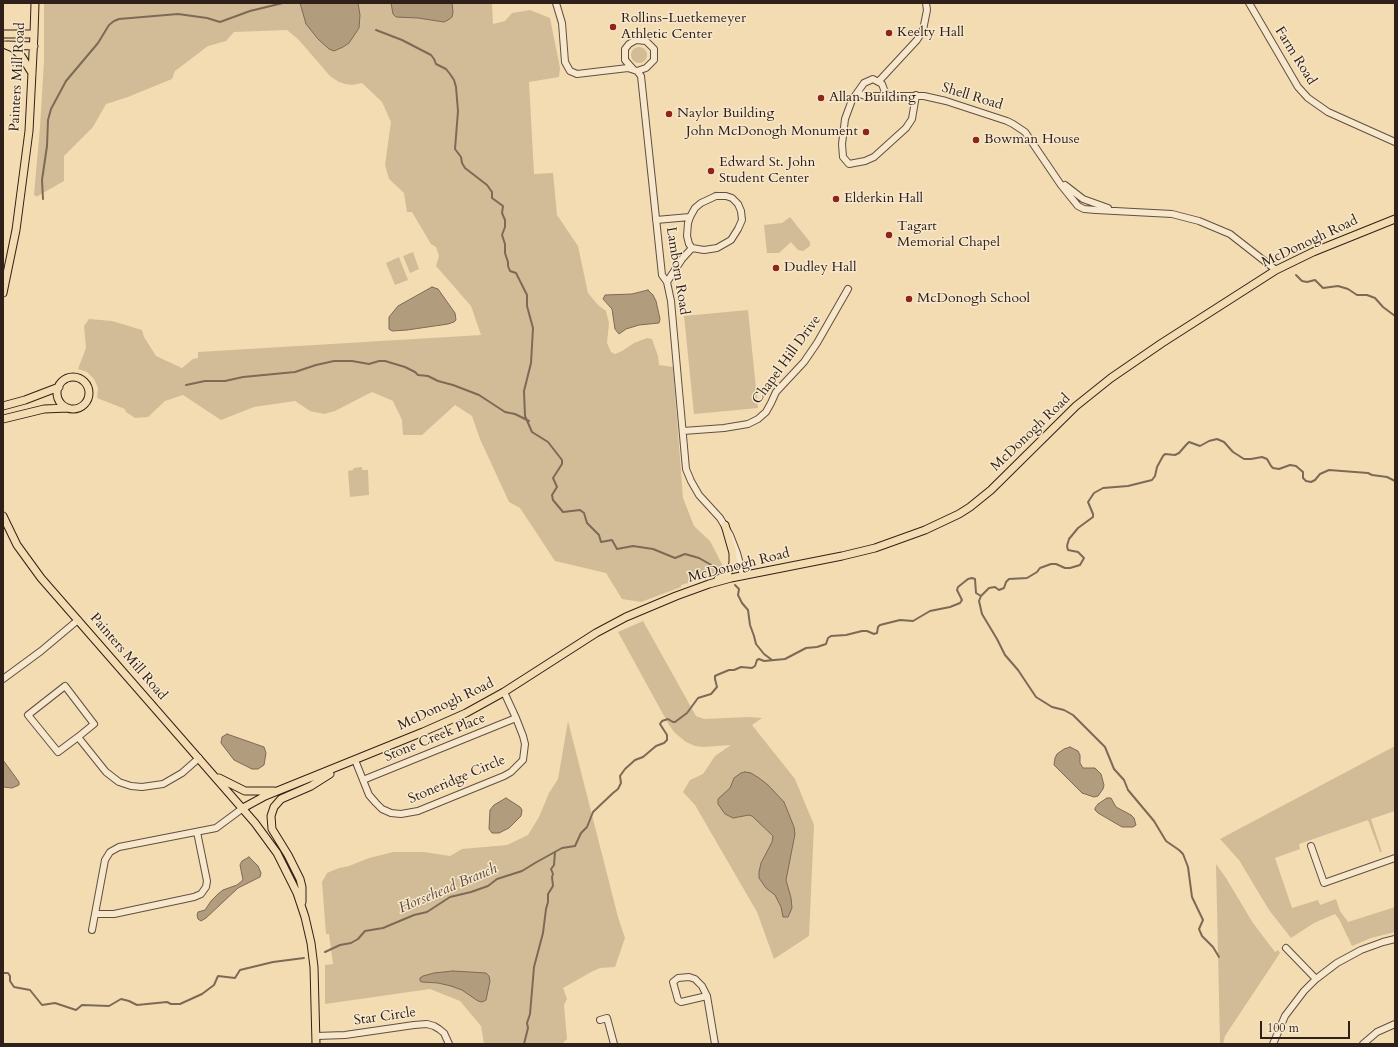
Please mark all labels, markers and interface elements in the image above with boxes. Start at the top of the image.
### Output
place label: Rollins-Luetkemeyer Athletic Center [621,11,746,44]
street label: Painters Mill Road [7,22,29,132]
marker: Rollins-Luetkemeyer Athletic Center [608,22,618,32]
street label: Farm Road [1271,24,1319,88]
place label: Keelty Hall [897,25,964,41]
marker: Keelty Hall [884,28,894,38]
street label: Shell Road [940,80,1004,114]
place label: Allan Building [829,90,916,106]
marker: Allan Building [816,93,826,103]
place label: Naylor Building [677,106,774,122]
marker: Naylor Building [664,109,674,119]
place label: John McDonogh Monument [686,124,858,140]
marker: John McDonogh Monument [861,127,871,137]
place label: Bowman House [984,132,1080,148]
marker: Bowman House [971,135,981,145]
place label: Edward St. John Student Center [719,155,815,188]
marker: Edward St. John Student Center [706,166,716,176]
place label: Elderkin Hall [844,191,923,207]
marker: Elderkin Hall [831,194,841,204]
street label: McDonogh Road [1259,212,1361,272]
place label: Tagart Memorial Chapel [897,219,1000,252]
street label: Lamborn Road [662,226,692,316]
marker: Tagart Memorial Chapel [884,230,894,240]
place label: Dudley Hall [784,260,856,276]
marker: Dudley Hall [771,263,781,273]
place label: McDonogh School [917,291,1030,307]
marker: McDonogh School [904,294,914,304]
street label: Chapel Hill Drive [749,312,825,408]
street label: McDonogh Road [988,391,1074,475]
street label: McDonogh Road [686,545,792,587]
street label: Painters Mill Road [86,610,170,704]
street label: McDonogh Road [395,675,497,735]
street label: Stone Creek Place [382,710,488,766]
street label: Stoneridge Circle [406,752,508,808]
water label: Horsehead Branch [396,860,500,918]
street label: Star Circle [353,1004,417,1030]
scale bar [1262,1013,1352,1039]
text: 100 m [1267,1020,1299,1036]

